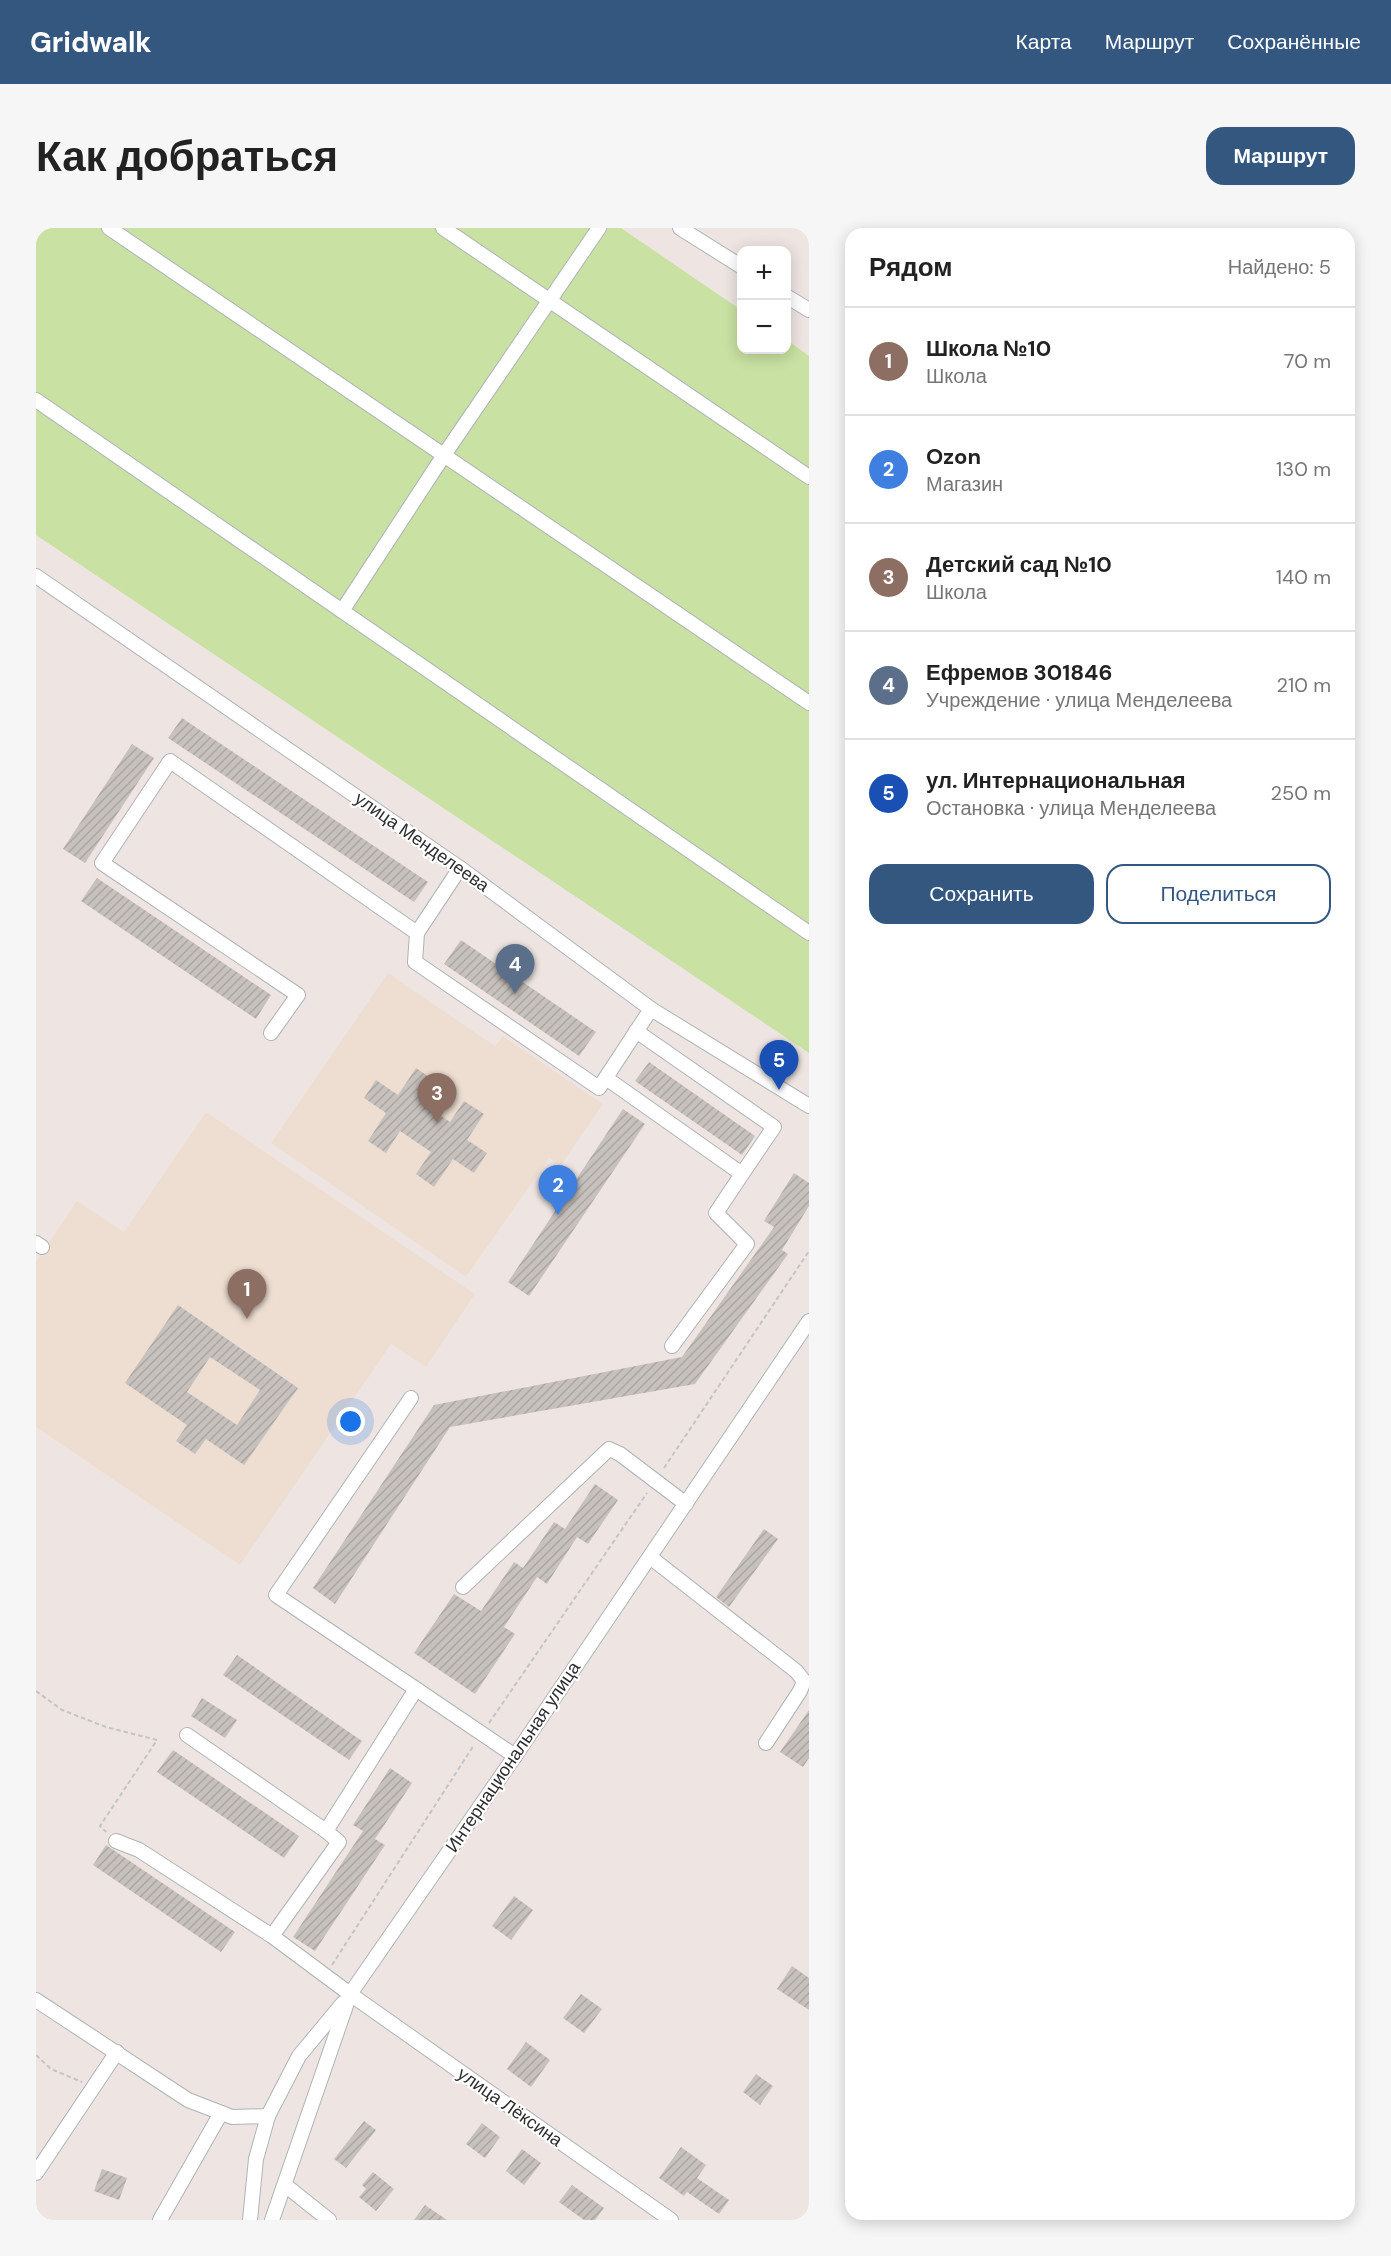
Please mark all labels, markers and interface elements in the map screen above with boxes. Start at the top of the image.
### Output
text: Gridwalk [30,24,152,61]
text: Карта [1016,28,1072,56]
text: Маршрут [1105,28,1194,56]
text: Сохранённые [1227,28,1361,56]
button: Маршрут [1206,127,1355,185]
text: Как добраться [36,129,338,184]
map controls [737,246,791,354]
button: + [737,246,791,300]
text: Рядом [869,250,952,284]
text: Найдено: 5 [1228,254,1331,280]
button: − [737,300,791,354]
text: Школа №10 [926,334,1051,363]
text: 1 [885,348,892,374]
text: 70 m [1284,348,1331,374]
text: Школа [926,363,987,389]
text: Ozon [926,442,981,471]
text: 2 [883,456,894,482]
text: 130 m [1276,456,1331,482]
text: Магазин [926,471,1003,497]
text: Детский сад №10 [926,550,1112,579]
text: 3 [882,564,895,590]
text: 140 m [1276,564,1331,590]
text: Школа [926,579,987,605]
text: Ефремов 301846 [926,658,1112,687]
text: 4 [882,672,895,698]
text: 210 m [1276,672,1331,698]
text: Учреждение · улица Менделеева [926,687,1232,713]
text: ул. Интернациональная [926,766,1186,795]
text: 5 [882,780,895,806]
text: 250 m [1270,780,1331,806]
street label: улица Менделеева [350,787,495,898]
text: Остановка · улица Менделеева [926,795,1216,821]
button: Сохранить [869,864,1094,924]
button: Поделиться [1106,864,1331,924]
pin: 4 [496,944,534,994]
pin: 5 [760,1040,798,1090]
pin: 3 [418,1074,456,1123]
pin: 2 [538,1166,578,1215]
pin: 1 [228,1270,266,1319]
your location [336,1407,365,1436]
street label: Интернациональная улица [440,1656,586,1857]
street label: улица Лёксина [453,2062,568,2153]

